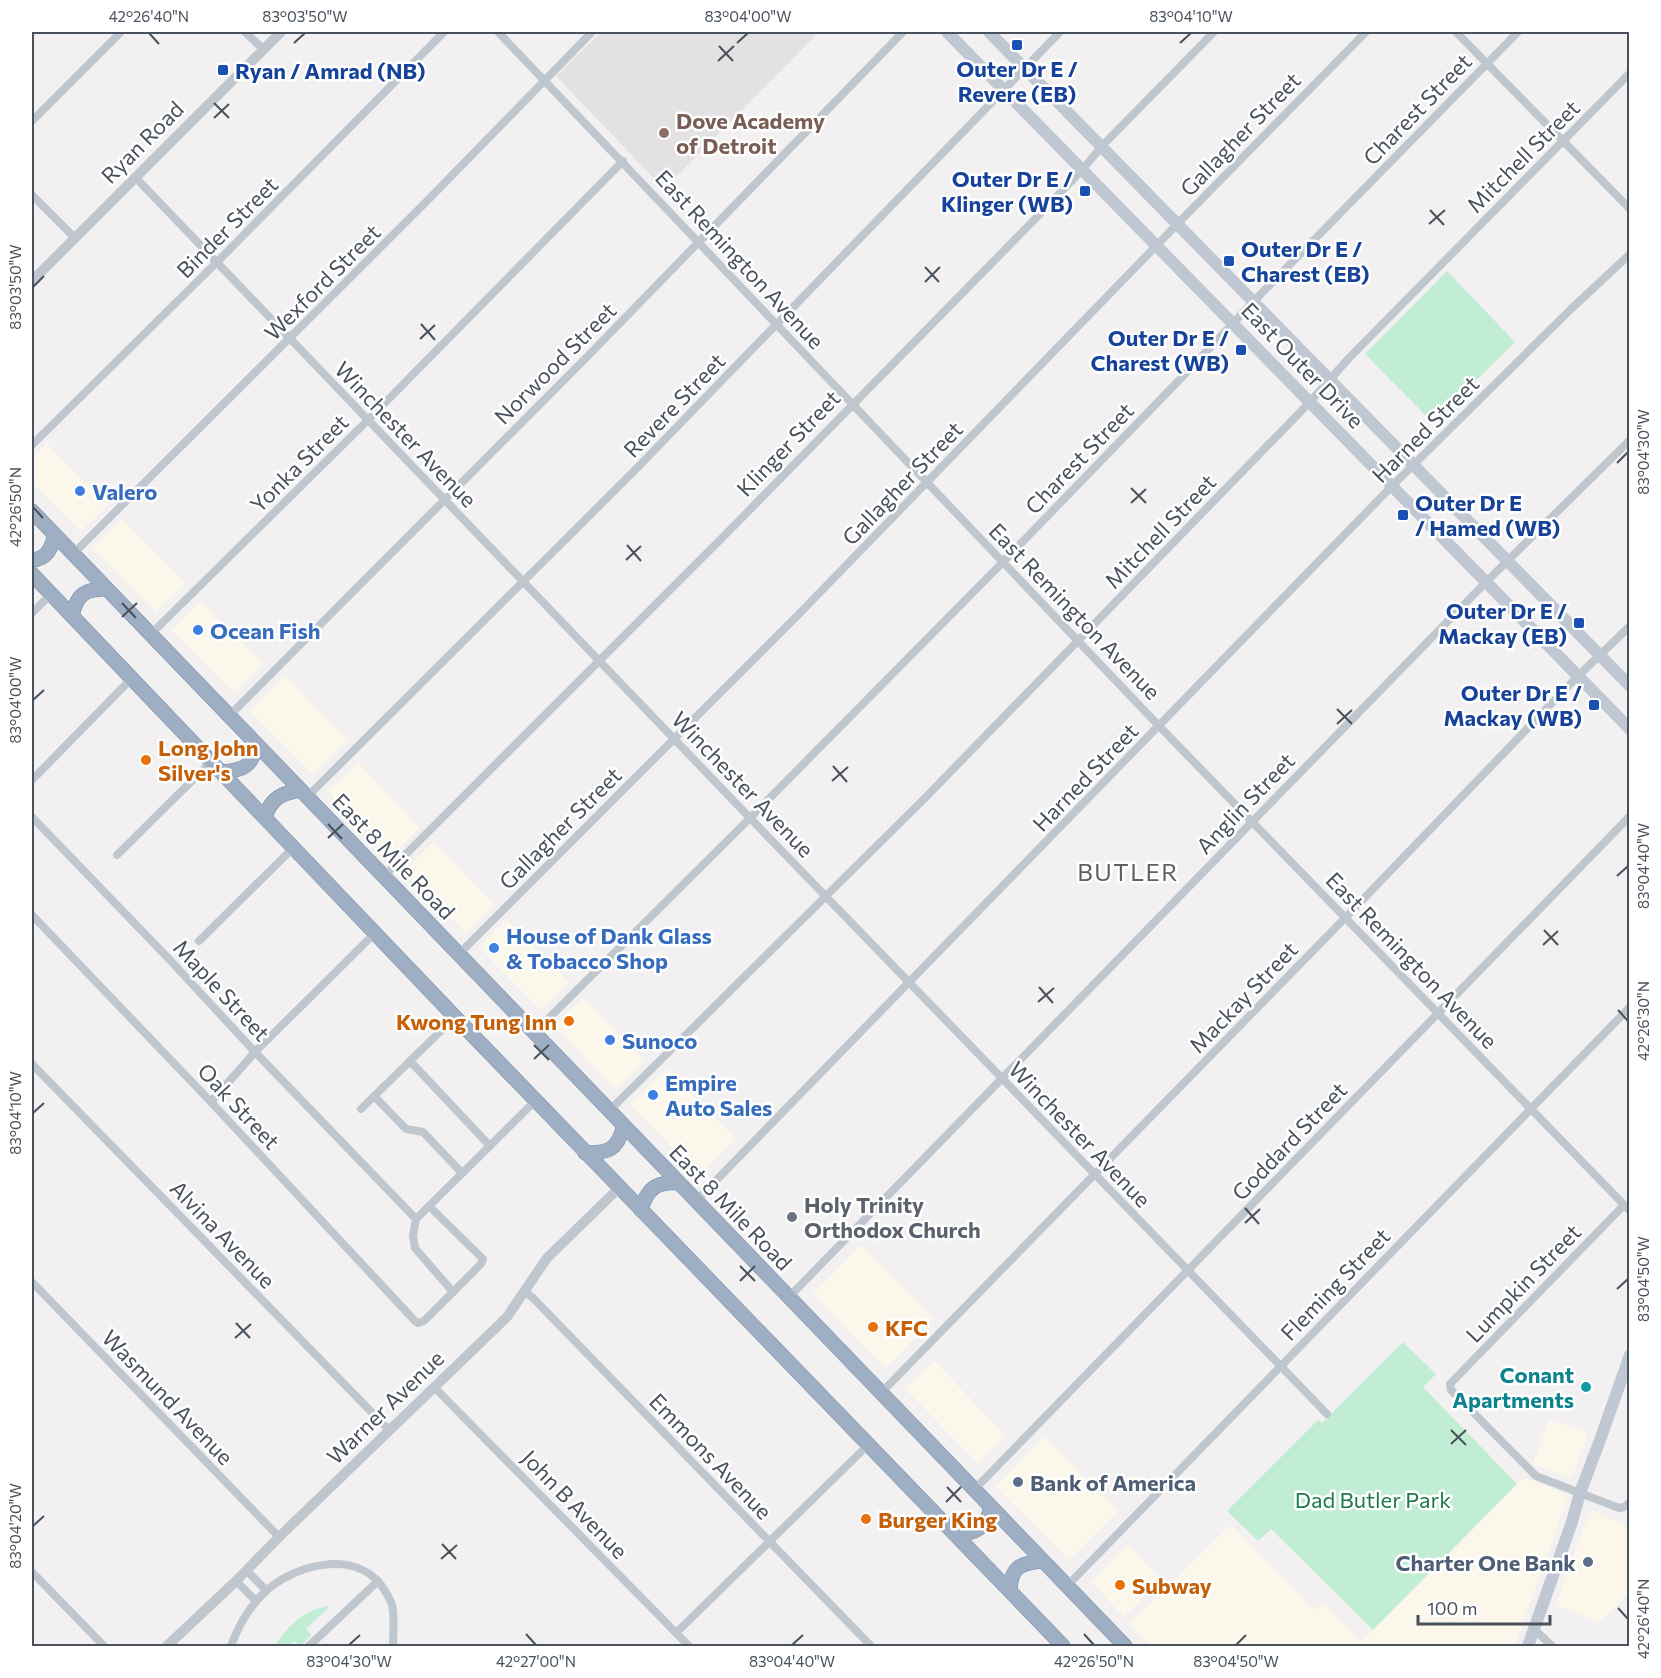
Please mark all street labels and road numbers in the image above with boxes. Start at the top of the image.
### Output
street label: Charest Street [1357,48,1477,170]
street label: Gallagher Street [1174,66,1306,202]
street label: Mitchell Street [1461,94,1585,218]
street label: Ryan Road [95,95,189,189]
street label: East Remington Avenue [650,164,830,354]
street label: Binder Street [171,171,283,283]
street label: Wexford Street [258,218,386,346]
street label: Norwood Street [488,296,622,430]
street label: East Outer Drive [1236,296,1370,434]
street label: Revere Street [618,347,730,463]
street label: Winchester Avenue [329,355,483,513]
street label: Harned Street [1366,370,1484,488]
street label: Klinger Street [731,384,845,502]
street label: Charest Street [1019,397,1139,519]
street label: Yonka Street [244,408,354,518]
street label: Gallagher Street [836,415,968,551]
street label: Mitchell Street [1099,468,1221,594]
street label: East Remington Avenue [984,517,1166,705]
street label: Winchester Avenue [666,705,820,863]
street label: Harned Street [1027,717,1143,837]
street label: Anglin Street [1190,747,1300,859]
street label: Gallagher Street [493,761,627,895]
street label: East 8 Mile Road [327,787,461,925]
street label: East Remington Avenue [1321,866,1503,1054]
street label: Maple Street [168,934,276,1046]
street label: Mackay Street [1183,936,1303,1058]
street label: Winchester Avenue [1003,1055,1157,1213]
street label: Oak Street [192,1057,286,1155]
street label: Goddard Street [1226,1076,1352,1206]
street label: East 8 Mile Road [664,1138,798,1276]
street label: Alvina Avenue [165,1174,281,1294]
street label: Lumpkin Street [1460,1218,1586,1348]
street label: Fleming Street [1275,1222,1395,1346]
street label: Wasmund Avenue [97,1324,239,1470]
street label: Warner Avenue [321,1344,449,1470]
street label: Emmons Avenue [644,1387,778,1525]
street label: John B Avenue [516,1444,634,1564]

